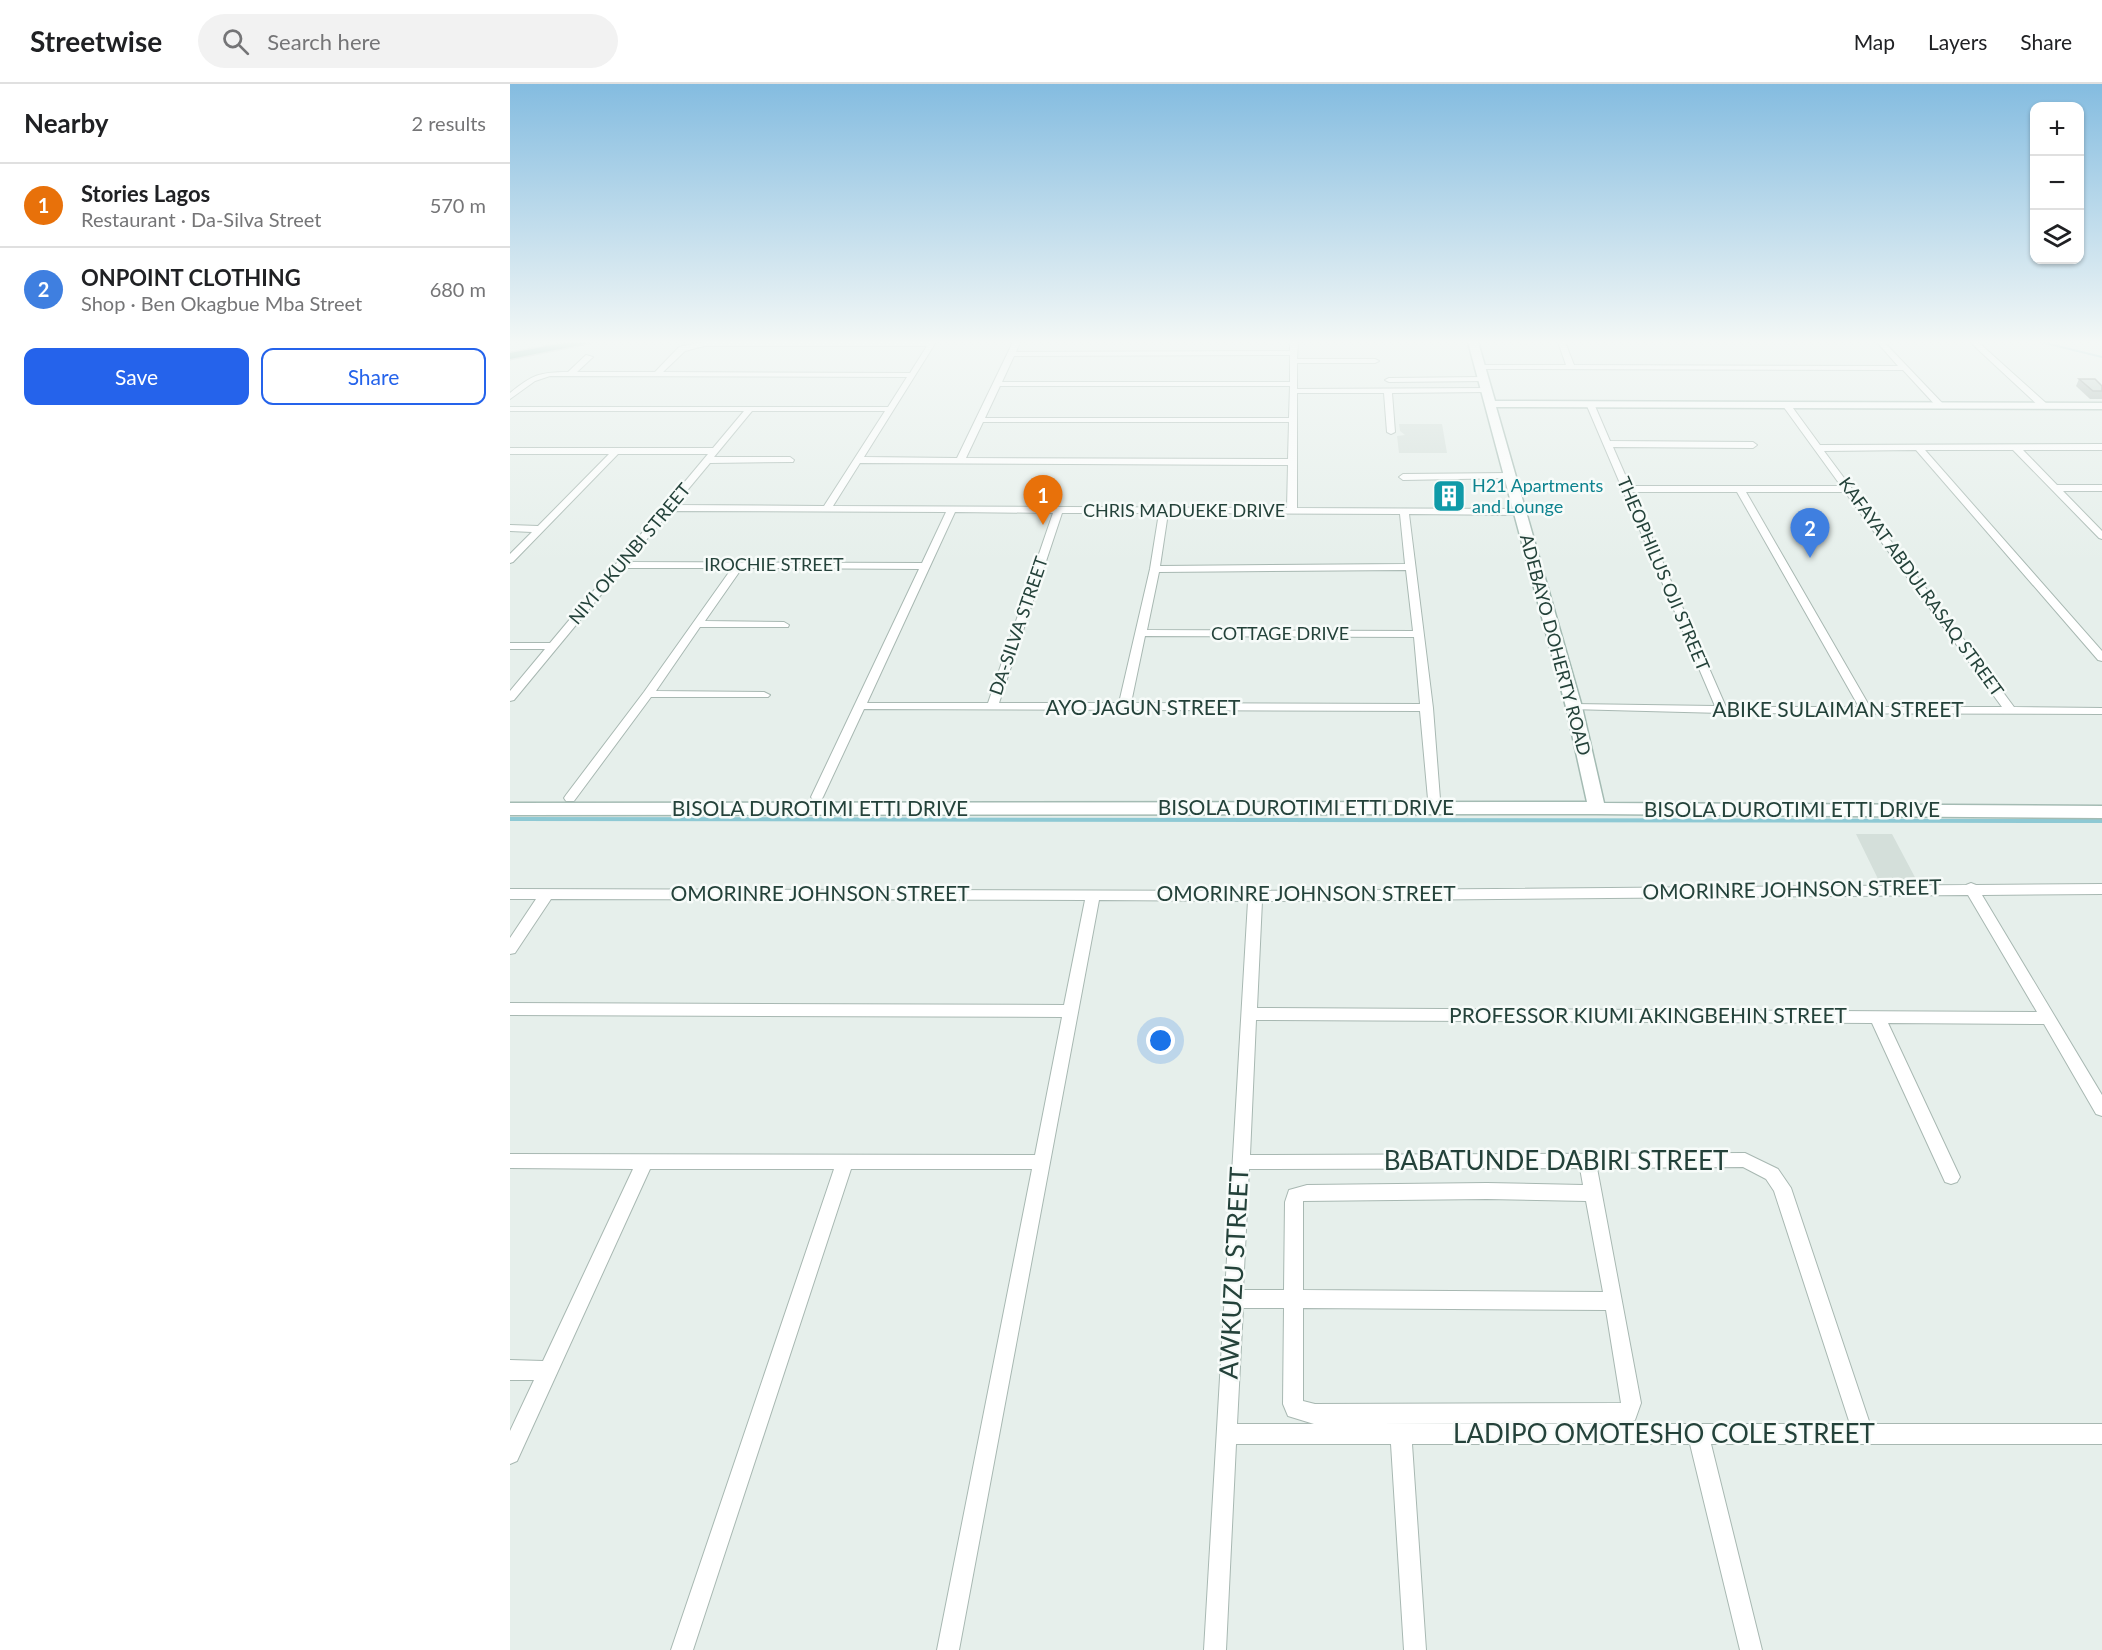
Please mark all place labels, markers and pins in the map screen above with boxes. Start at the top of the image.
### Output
place label: H21 Apartments and Lounge [1472,474,1603,517]
pin: 1 [1024,476,1062,525]
building icon: H21 Apartments and Lounge [1431,478,1467,514]
pin: 2 [1790,508,1830,558]

